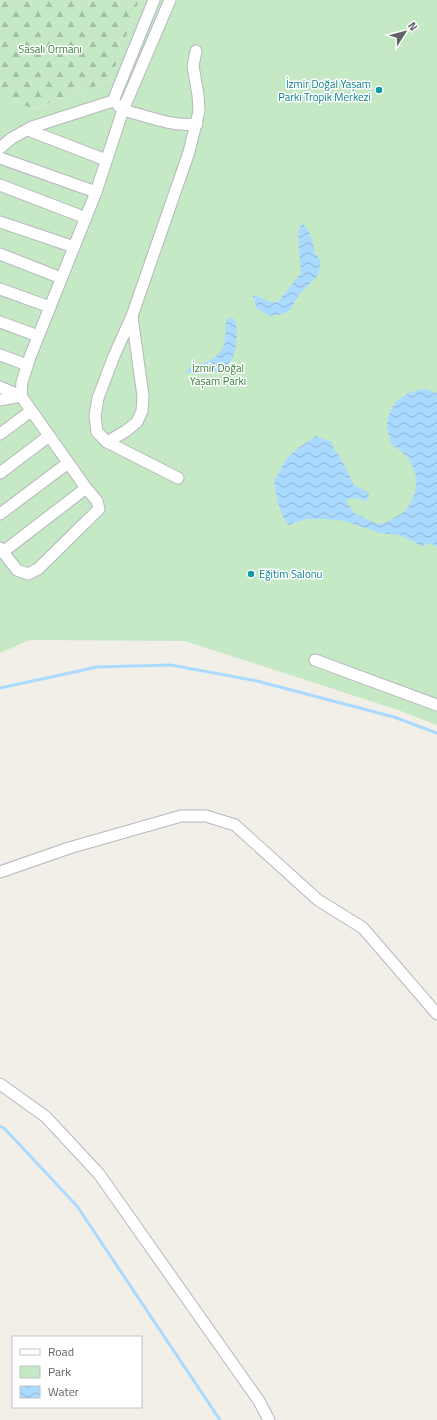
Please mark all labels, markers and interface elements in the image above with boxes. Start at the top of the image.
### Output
north arrow [385,12,425,52]
text: N [404,18,422,34]
park label: Sasalı Ormanı [18,41,82,57]
place label: İzmir Doğal Yaşam Parkı Tropik Merkezi [278,76,371,105]
marker: İzmir Doğal Yaşam Parkı Tropik Merkezi [374,85,384,95]
park label: İzmir Doğal Yaşam Parkı [190,360,246,389]
place label: Eğitim Salonu [259,566,323,582]
marker: Eğitim Salonu [246,569,256,579]
legend [12,1336,142,1408]
text: Road [48,1342,74,1361]
text: Park [48,1362,71,1381]
text: Water [48,1382,79,1401]

